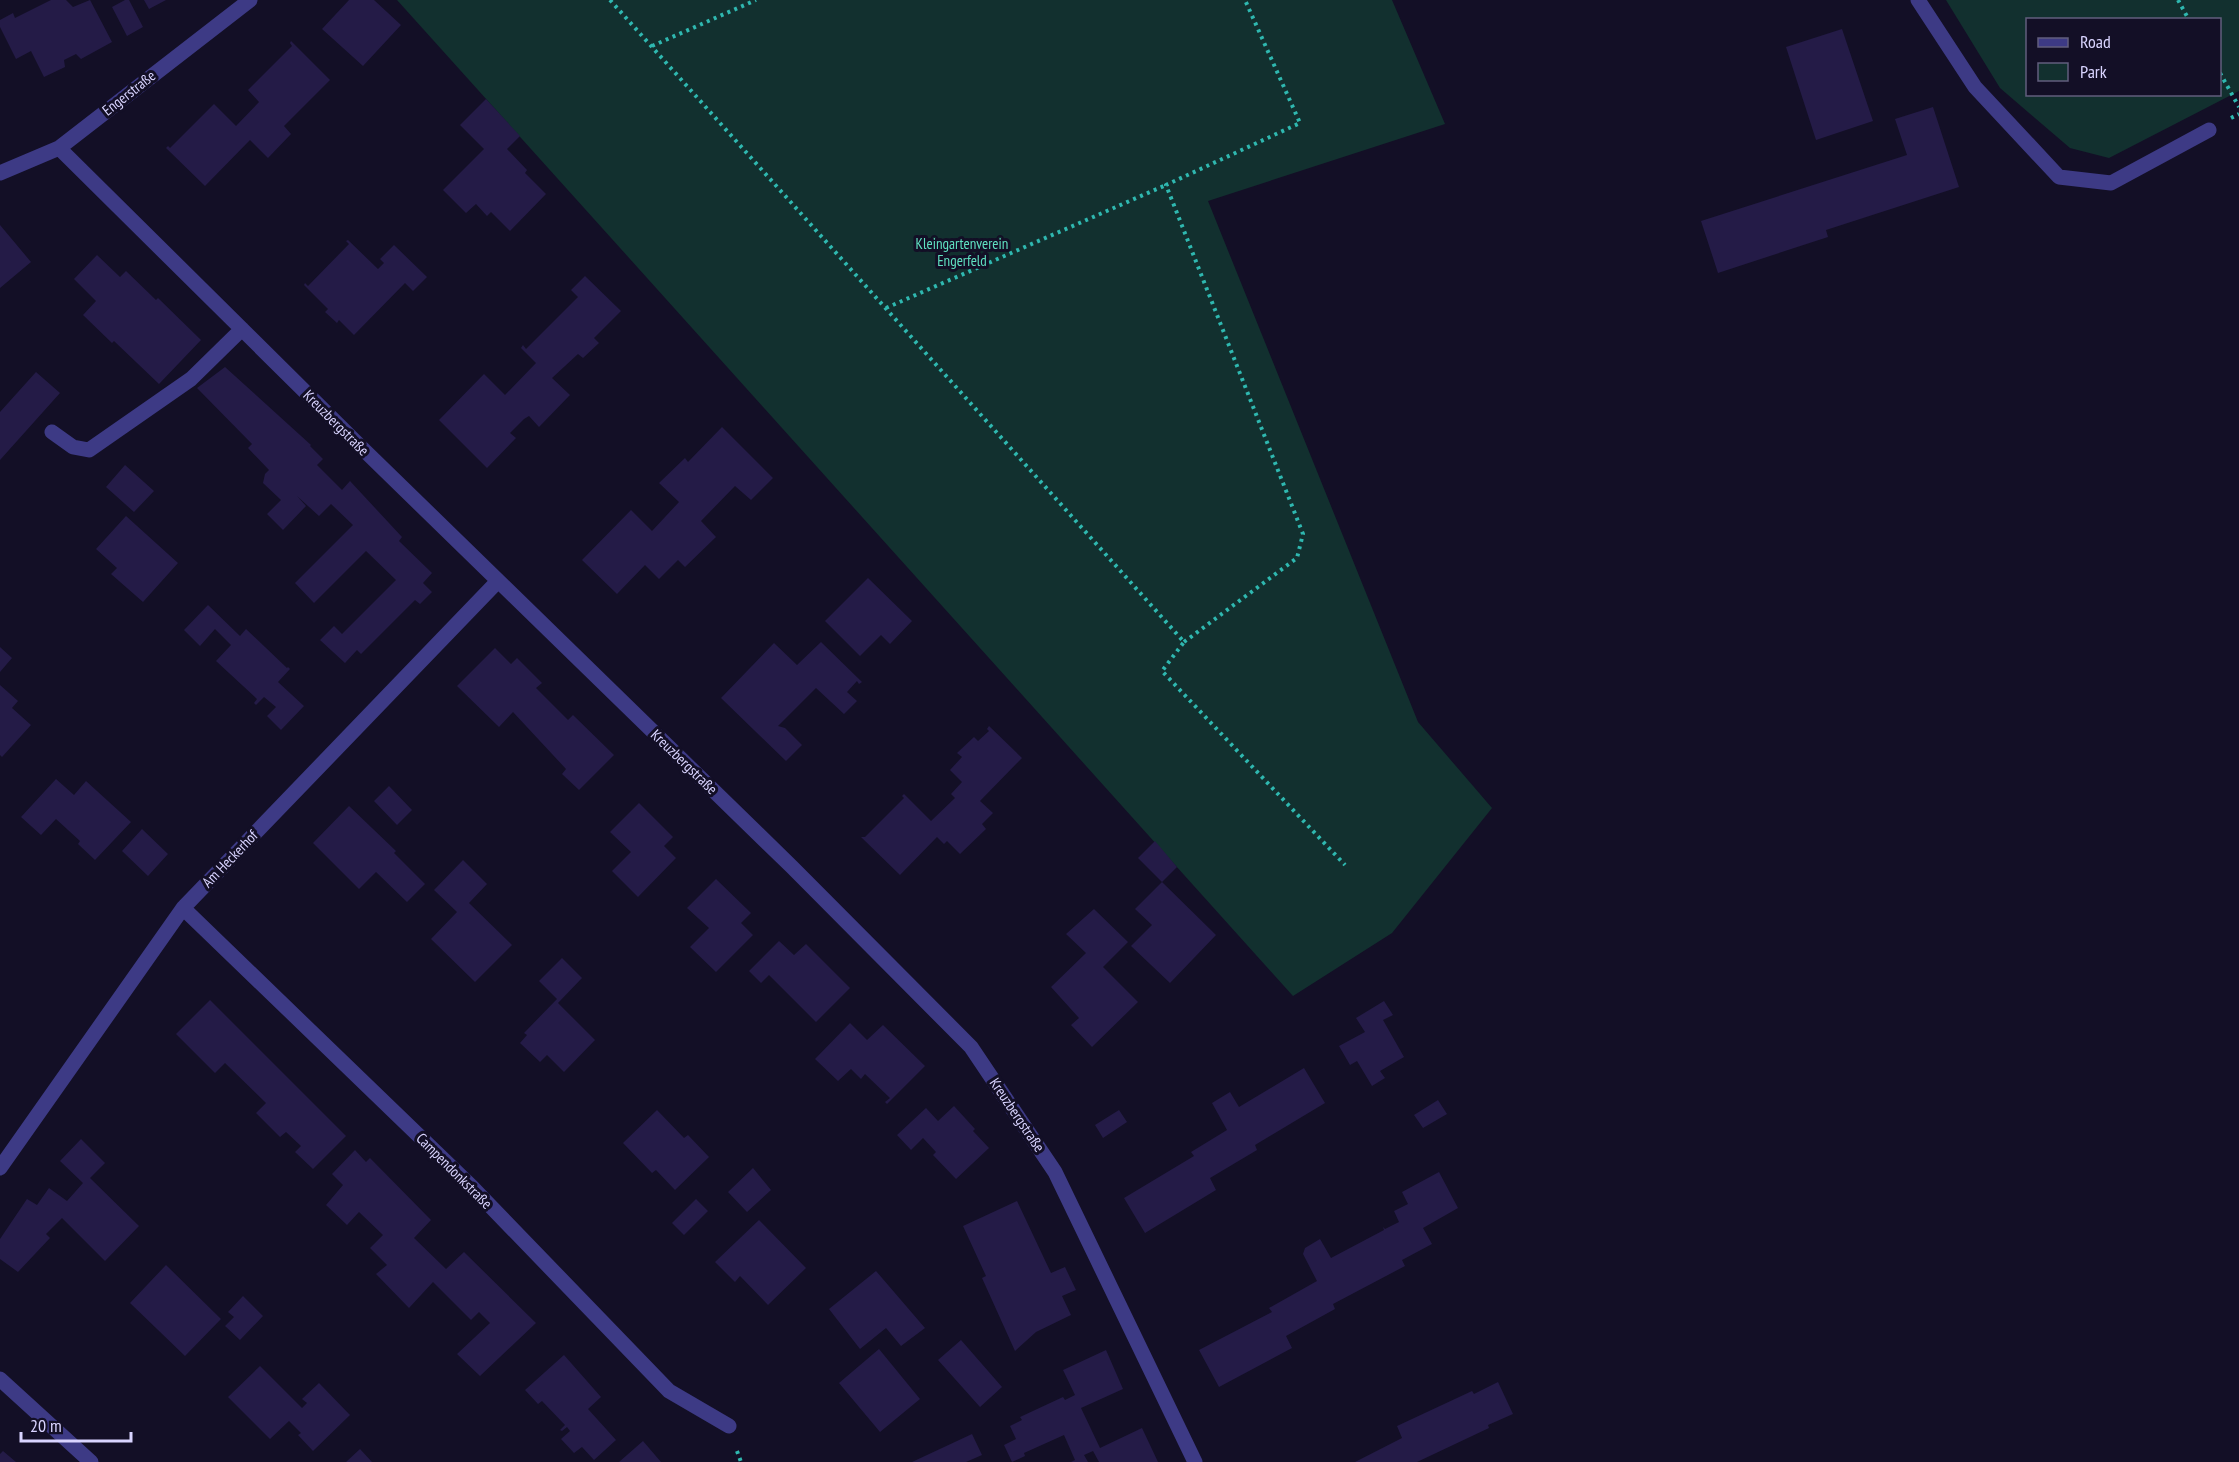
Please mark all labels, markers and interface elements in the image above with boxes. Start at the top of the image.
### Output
legend [2026,18,2221,96]
text: Road [2080,30,2111,53]
text: Park [2080,60,2107,83]
street label: Engerstraße [98,66,159,119]
park label: Kleingartenverein Engerfeld [916,234,1008,270]
street label: Kreuzbergstraße [299,386,373,460]
street label: Kreuzbergstraße [647,725,722,798]
street label: Am Heckerhof [198,825,262,891]
street label: Kreuzbergstraße [986,1074,1049,1155]
street label: Campendonkstraße [412,1129,496,1213]
scale bar [21,1405,130,1443]
text: 20 m [30,1414,62,1437]

